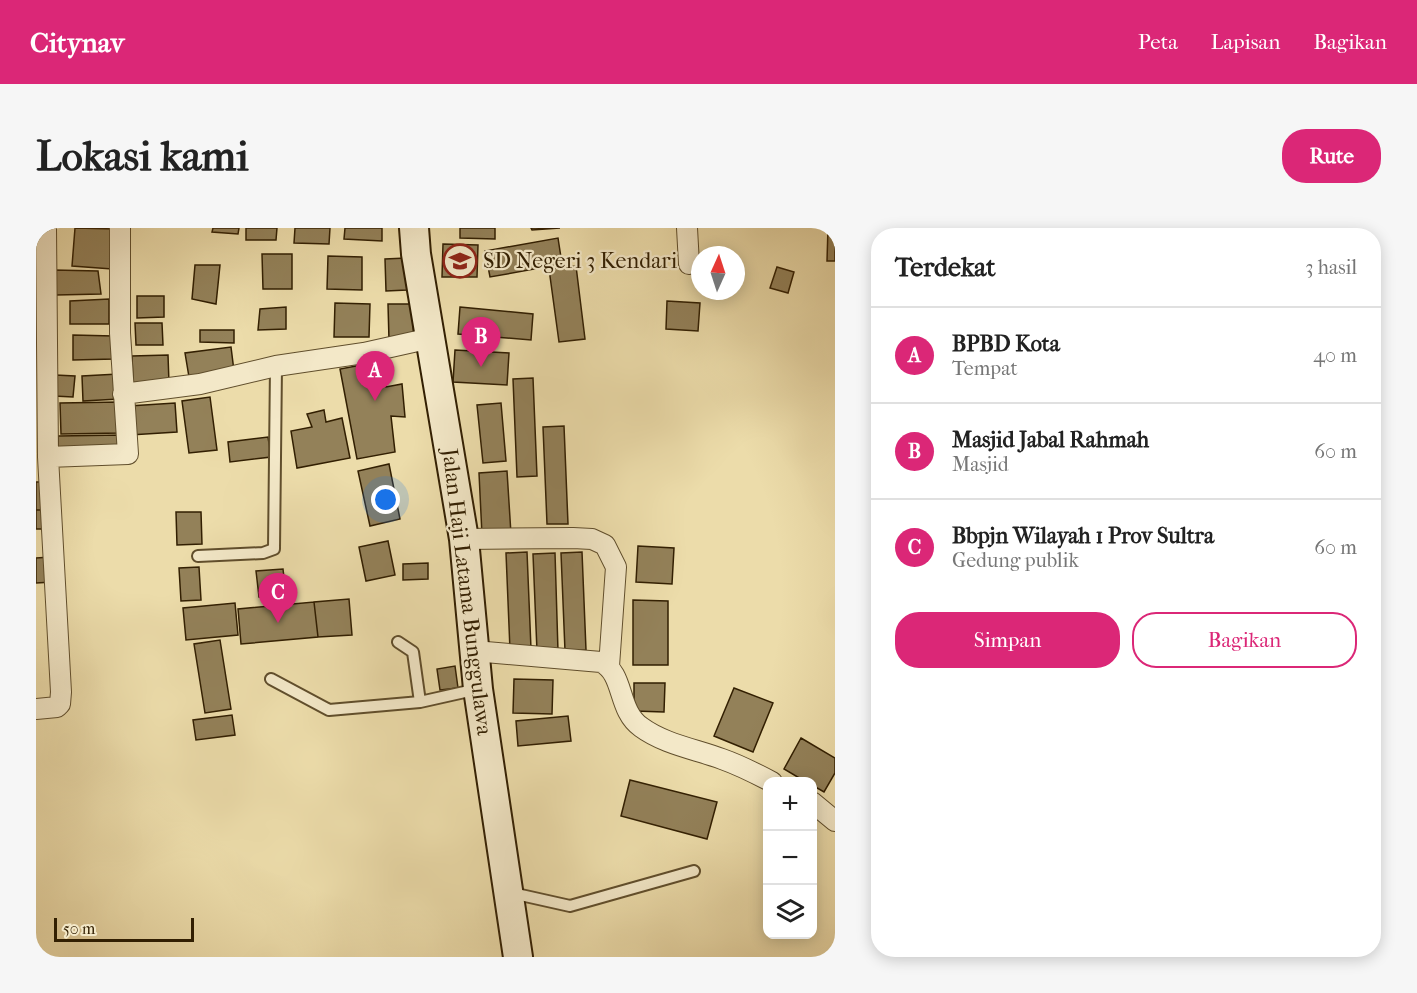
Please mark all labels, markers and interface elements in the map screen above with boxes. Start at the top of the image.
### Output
text: Citynav [30,26,124,59]
text: Peta [1138,30,1178,54]
text: Lapisan [1211,30,1280,54]
text: Bagikan [1313,30,1387,54]
button: Rute [1282,129,1381,183]
text: Lokasi kami [36,132,249,181]
school or university icon: SD Negeri 3 Kendari [442,243,478,279]
north arrow [691,246,745,300]
place label: SD Negeri 3 Kendari [483,248,678,274]
text: Terdekat [895,252,996,283]
text: 3 hasil [1305,256,1357,279]
pin: B [462,318,500,367]
text: BPBD Kota [952,331,1060,357]
text: A [908,344,921,367]
text: 40 m [1313,344,1357,367]
pin: A [356,352,394,401]
text: Tempat [952,357,1018,380]
text: Masjid Jabal Rahmah [952,427,1149,453]
text: B [908,440,921,463]
text: 60 m [1314,440,1357,463]
street label: Jalan Haji Latama Bunggulawa [436,445,498,738]
text: Masjid [952,453,1009,476]
your location [371,485,400,514]
text: Bbpjn Wilayah 1 Prov Sultra [952,523,1214,549]
text: C [908,536,921,559]
text: 60 m [1314,536,1357,559]
text: Gedung publik [952,549,1079,572]
pin: C [258,574,298,623]
button: Simpan [895,612,1120,668]
button: Bagikan [1132,612,1357,668]
map controls [763,777,817,939]
button: + [763,777,817,831]
button: − [763,831,817,885]
button: layers [763,885,817,939]
scale bar [54,915,194,942]
text: 50 m [63,919,95,938]

